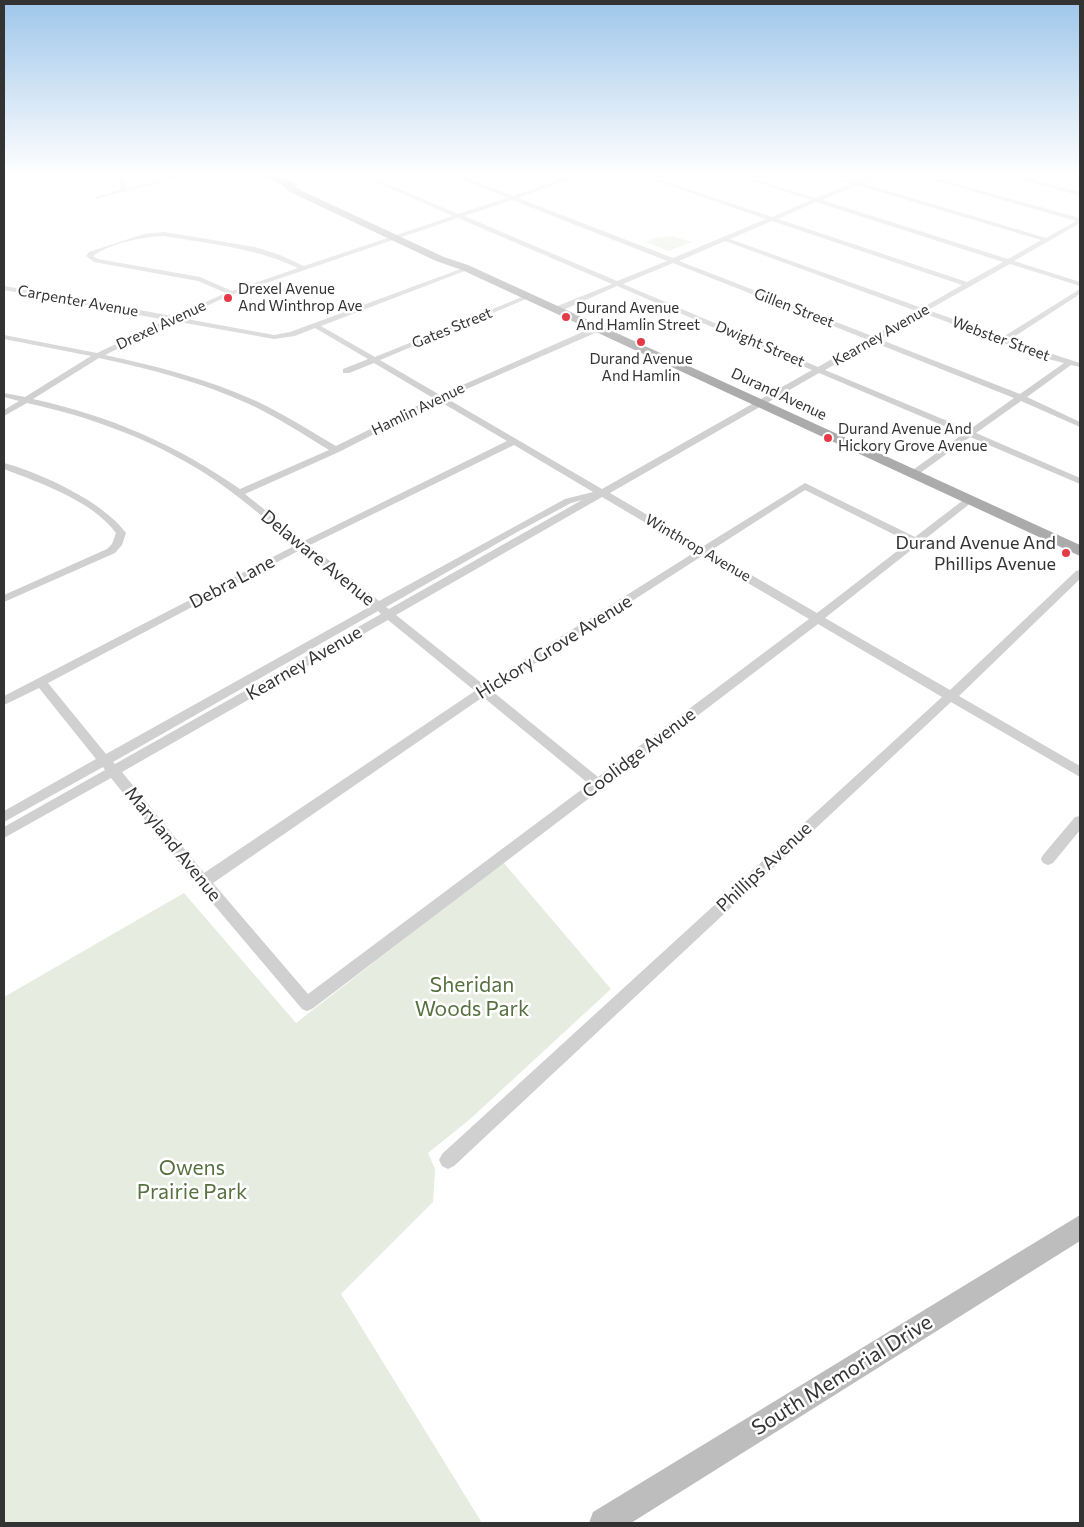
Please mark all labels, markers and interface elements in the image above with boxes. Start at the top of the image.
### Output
place label: Drexel Avenue And Winthrop Ave [238,280,363,315]
street label: Carpenter Avenue [16,282,140,320]
street label: Gillen Street [751,285,837,331]
marker: Drexel Avenue And Winthrop Ave [222,292,234,304]
street label: Drexel Avenue [113,296,209,354]
place label: Durand Avenue And Hamlin Street [576,299,700,334]
street label: Kearney Avenue [830,300,932,370]
street label: Gates Street [409,304,495,352]
marker: Durand Avenue And Hamlin Street [560,311,572,323]
street label: Webster Street [950,313,1052,365]
street label: Dwight Street [713,317,807,371]
marker: Durand Avenue And Hamlin [635,336,647,348]
place label: Durand Avenue And Hamlin [589,350,693,385]
street label: Durand Avenue [728,364,830,424]
street label: Hamlin Avenue [369,379,467,439]
place label: Durand Avenue And Hickory Grove Avenue [838,420,988,455]
marker: Durand Avenue And Hickory Grove Avenue [822,432,834,444]
street label: Delaware Avenue [257,506,379,610]
street label: Winthrop Avenue [642,510,754,586]
place label: Durand Avenue And Phillips Avenue [896,532,1056,574]
marker: Durand Avenue And Phillips Avenue [1060,547,1072,559]
street label: Debra Lane [186,551,278,613]
street label: Hickory Grove Avenue [472,590,636,704]
street label: Kearney Avenue [242,621,366,705]
street label: Coolidge Avenue [578,703,700,803]
street label: Maryland Avenue [120,782,226,906]
street label: Phillips Avenue [712,817,816,917]
park label: Sheridan Woods Park [415,972,529,1022]
park label: Owens Prairie Park [137,1155,247,1205]
street label: South Memorial Drive [747,1309,937,1441]

